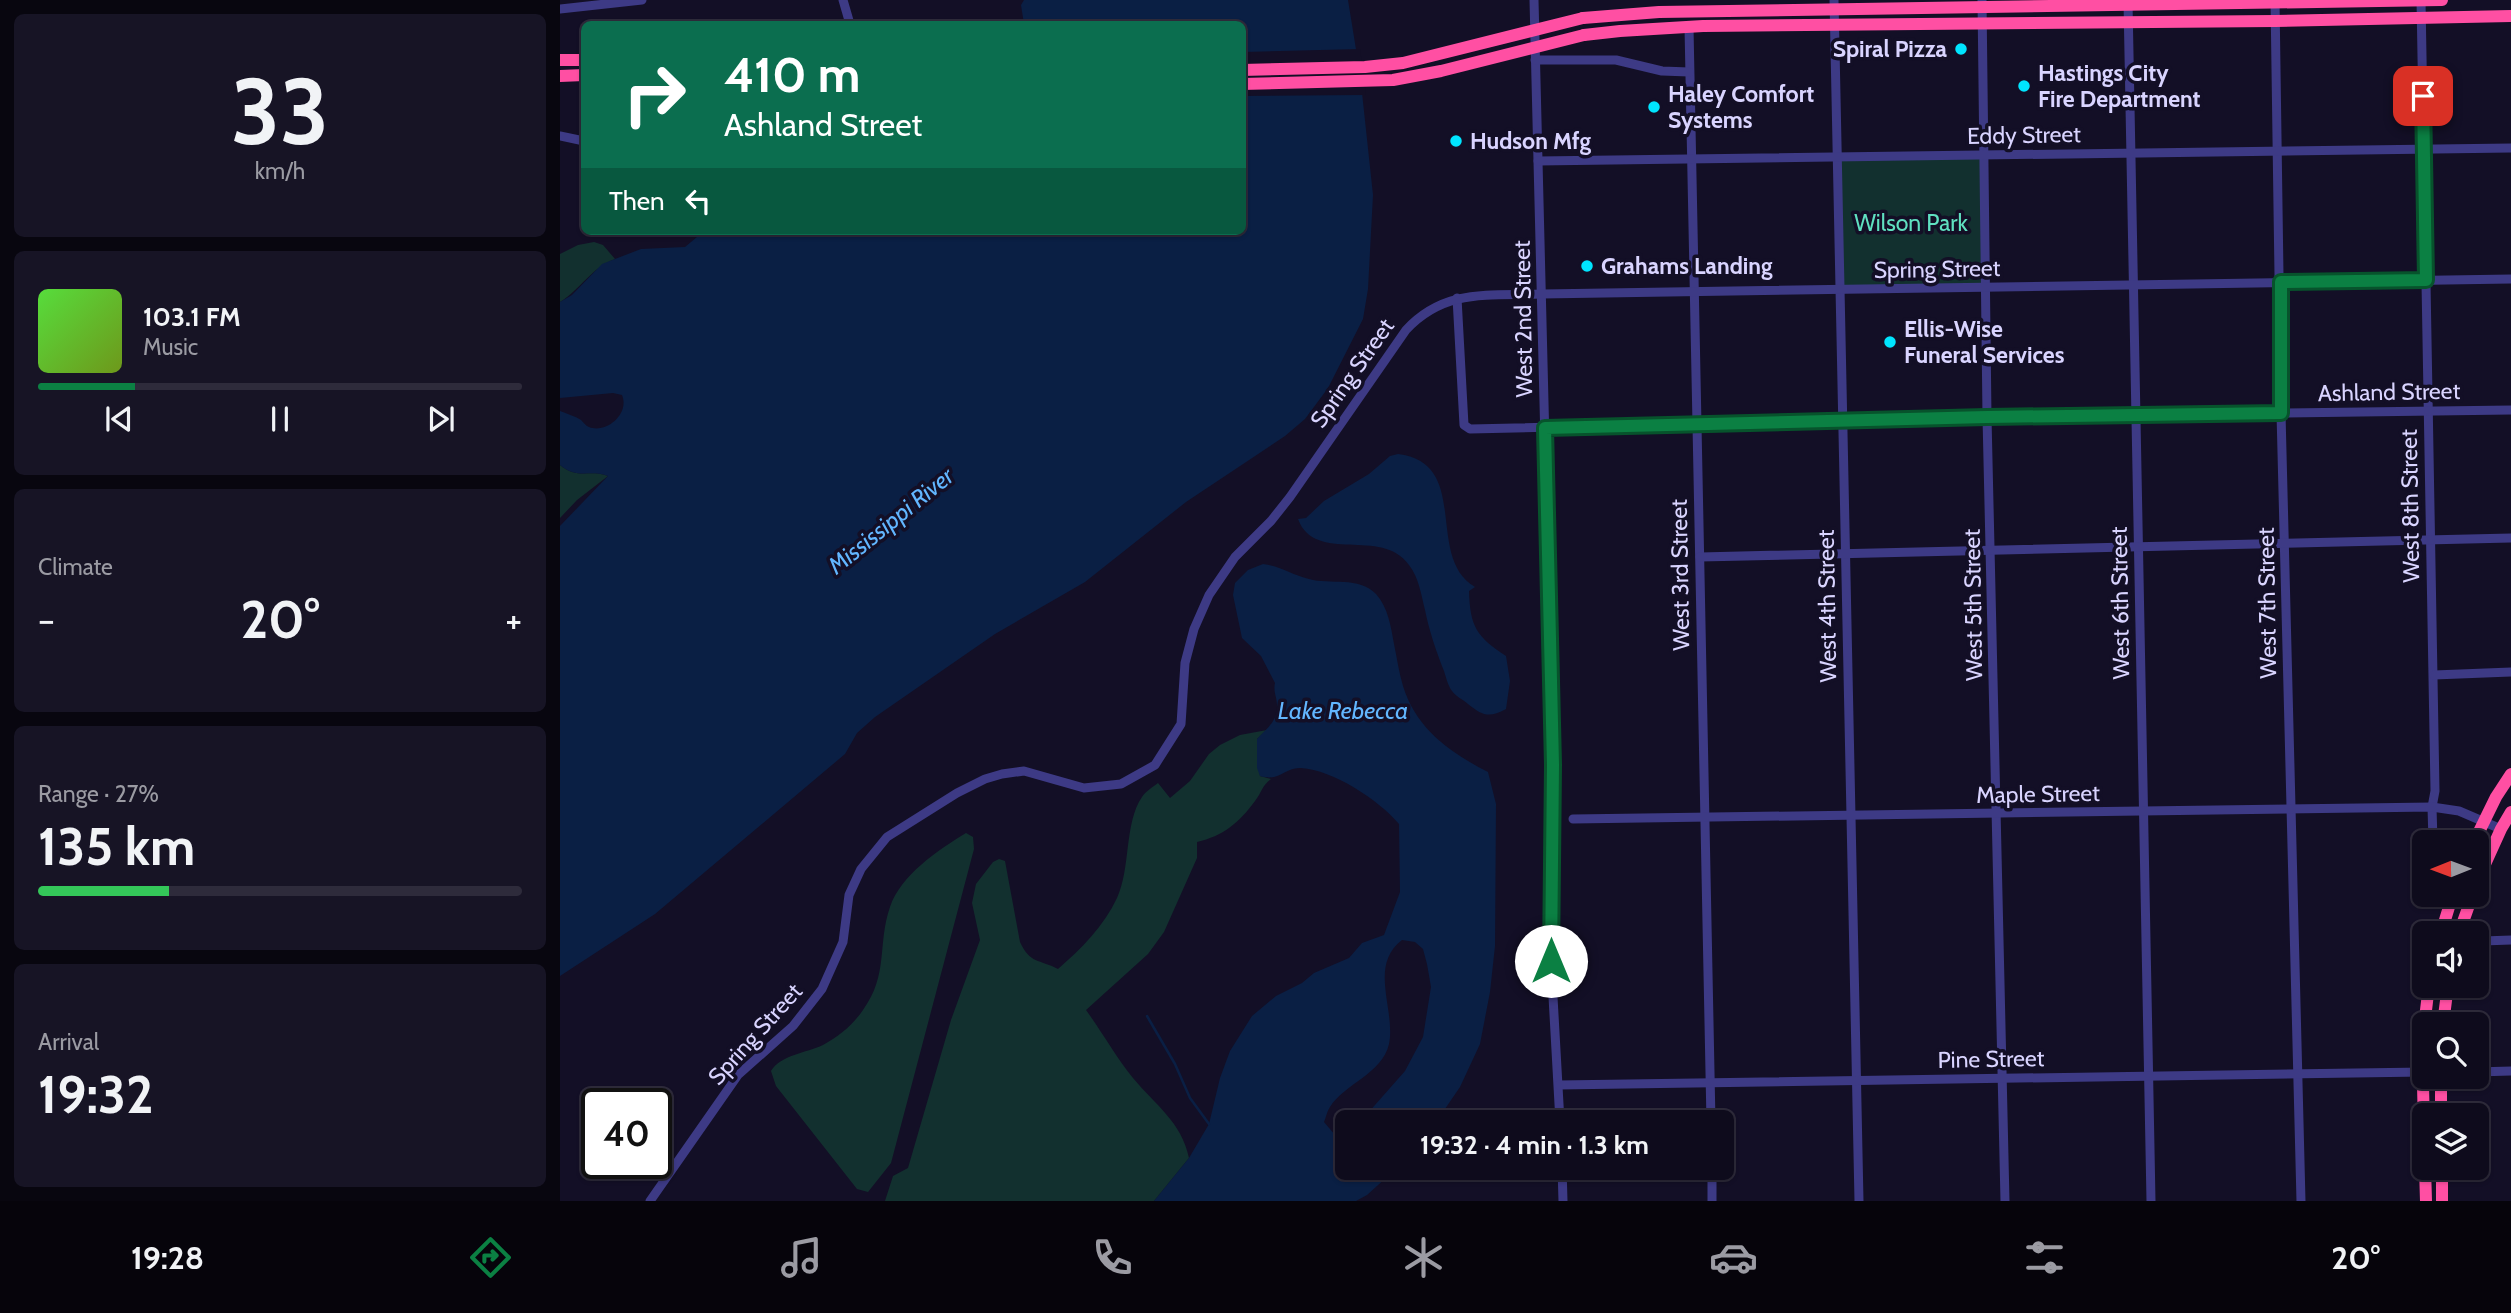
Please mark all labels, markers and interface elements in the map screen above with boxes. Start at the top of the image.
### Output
place label: Spiral Pizza [1833,35,1948,63]
marker: Spiral Pizza [1953,41,1969,57]
text: 410 m [724,45,860,104]
icon: right [609,49,700,140]
text: 33 [231,56,329,167]
place label: Hastings City Fire Department [2038,59,2201,113]
pin [2393,66,2453,126]
icon: arrive [2404,77,2442,115]
marker: Hastings City Fire Department [2016,78,2032,94]
place label: Haley Comfort Systems [1668,80,1814,134]
marker: Haley Comfort Systems [1646,99,1662,115]
text: Ashland Street [724,105,922,144]
street label: Eddy Street [1967,120,2081,150]
place label: Hudson Mfg [1470,127,1592,155]
marker: Hudson Mfg [1448,133,1464,149]
text: km/h [255,157,305,185]
icon: left [679,182,717,220]
text: Then [609,185,665,217]
park label: Wilson Park [1854,209,1968,237]
street label: West 2nd Street [1508,240,1538,398]
place label: Grahams Landing [1601,252,1773,280]
street label: Spring Street [1873,254,2001,284]
marker: Grahams Landing [1579,258,1595,274]
text: 103.1 FM [143,301,241,333]
street label: Spring Street [1304,313,1400,433]
place label: Ellis-Wise Funeral Services [1904,315,2065,369]
text: Music [143,333,198,361]
marker: Ellis-Wise Funeral Services [1882,334,1898,350]
street label: Ashland Street [2318,377,2461,407]
icon: previous [100,400,138,438]
icon: pause [261,400,299,438]
icon: next [422,400,460,438]
street label: West 8th Street [2395,429,2425,583]
water label: Mississippi River [821,460,961,581]
street label: West 3rd Street [1665,499,1695,651]
street label: West 6th Street [2105,526,2135,680]
street label: West 7th Street [2252,527,2282,679]
street label: West 4th Street [1812,529,1842,683]
street label: West 5th Street [1958,529,1988,681]
text: Climate [38,553,113,581]
text: 20° [240,588,320,651]
text: − [38,596,55,643]
text: + [505,596,522,643]
water label: Lake Rebecca [1278,696,1408,725]
street label: Maple Street [1976,779,2100,809]
text: Range · 27% [38,780,159,808]
text: 135 km [38,815,195,878]
north arrow [2412,830,2488,906]
map controls [2412,830,2489,1180]
button: sound [2412,921,2489,998]
position arrow [1514,924,1588,998]
street label: Spring Street [702,977,808,1090]
button: search [2412,1012,2489,1089]
text: Arrival [38,1028,99,1056]
street label: Pine Street [1937,1044,2045,1074]
text: 19:32 [38,1063,154,1126]
speed limit sign: 40 [581,1088,672,1179]
button: layers [2412,1103,2489,1180]
text: 19:32 · 4 min · 1.3 km [1420,1129,1649,1161]
icon: directions [466,1233,515,1282]
icon: music [777,1233,826,1282]
icon: phone [1088,1233,1137,1282]
icon: climate [1399,1233,1448,1282]
icon: car [1709,1233,1758,1282]
icon: filters [2020,1233,2069,1282]
text: 19:28 [131,1238,204,1277]
text: 20° [2331,1238,2380,1277]

